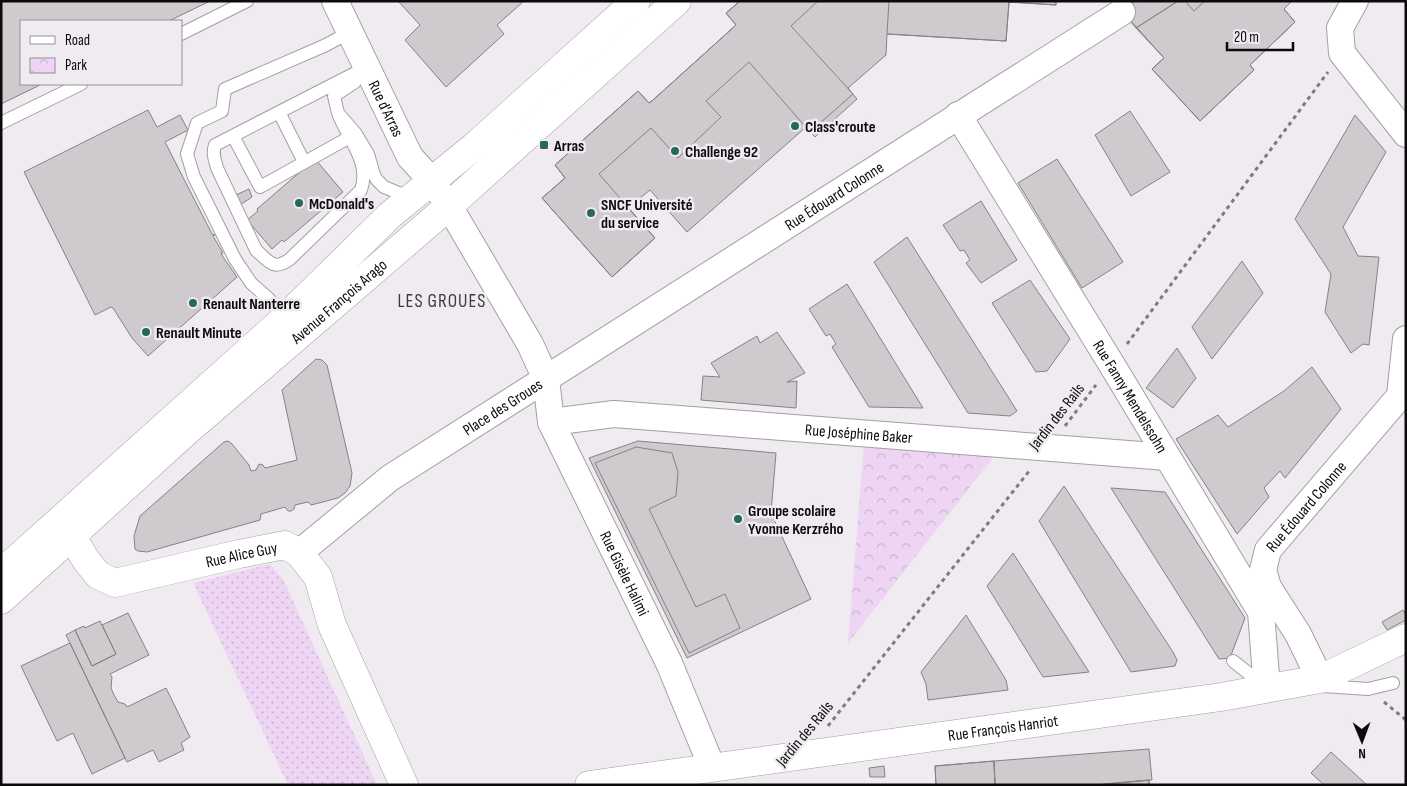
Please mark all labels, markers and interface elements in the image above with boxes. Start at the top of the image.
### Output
legend [20,20,182,85]
scale bar [1227,20,1293,52]
text: 20 m [1234,28,1259,47]
text: Road [65,31,90,50]
text: Park [65,56,87,75]
street label: Rue d'Arras [364,78,407,140]
place label: Class'croute [805,118,876,137]
marker: Class'croute [789,120,801,132]
place label: Arras [553,137,584,156]
marker: Arras [538,139,550,151]
place label: Challenge 92 [685,143,758,162]
marker: Challenge 92 [669,145,681,157]
street label: Rue Édouard Colonne [782,158,888,235]
place label: McDonald's [309,195,374,214]
place label: SNCF Université du service [601,196,693,233]
marker: McDonald's [293,197,305,209]
marker: SNCF Université du service [585,207,597,219]
street label: Avenue François Arago [287,256,391,349]
district label: LES GROUES [398,290,486,313]
place label: Renault Nanterre [203,295,300,314]
marker: Renault Nanterre [187,297,199,309]
place label: Renault Minute [156,324,242,343]
marker: Renault Minute [140,326,152,338]
street label: Rue Fanny Mendelssohn [1088,337,1171,457]
street label: Place des Groues [460,375,547,440]
street label: Jardin des Rails [1025,380,1089,455]
street label: Rue Joséphine Baker [804,421,913,448]
street label: Rue Édouard Colonne [1263,458,1351,556]
place label: Groupe scolaire Yvonne Kerzrého [748,502,844,539]
marker: Groupe scolaire Yvonne Kerzrého [732,513,744,525]
street label: Rue Gisèle Halimi [595,528,652,619]
street label: Rue Alice Guy [204,539,279,572]
street label: Jardin des Rails [772,697,838,771]
street label: Rue François Hanriot [947,712,1060,746]
north arrow [1337,716,1387,766]
text: N [1358,745,1366,762]

